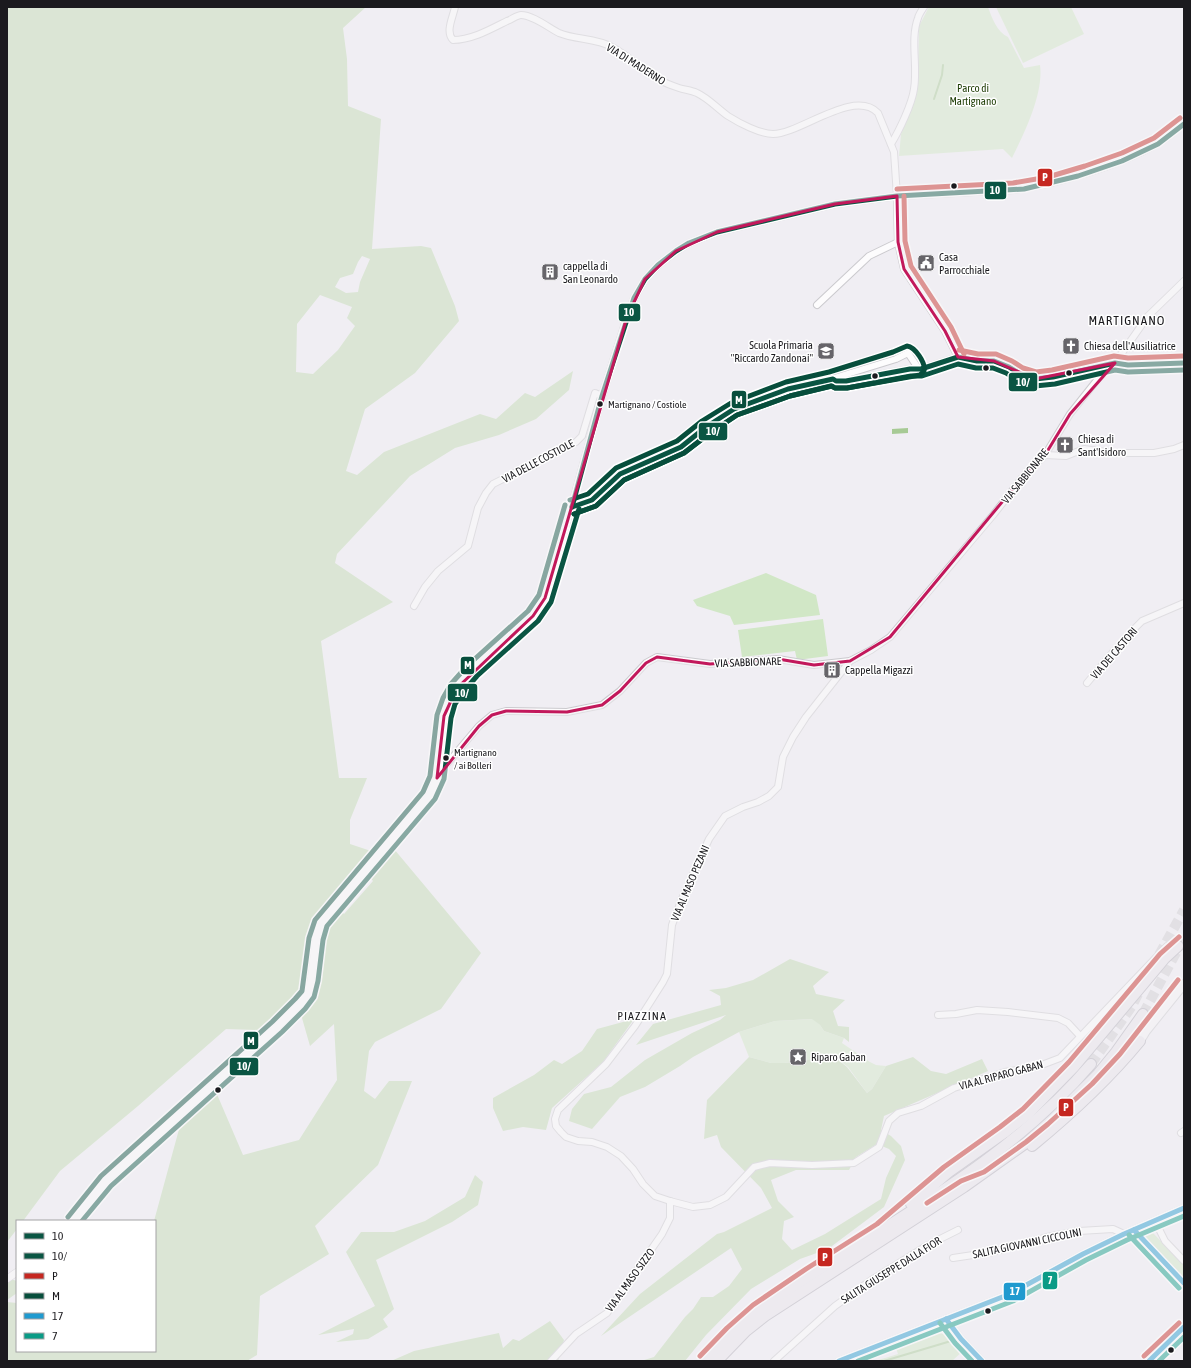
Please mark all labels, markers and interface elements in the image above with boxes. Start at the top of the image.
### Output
street label: VIA DI MADERNO [604,41,668,87]
park label: Parco di Martignano [949,82,997,107]
line badge: P [1037,168,1053,187]
text: P [1042,171,1048,183]
unlabelled marker [949,181,959,191]
line badge: 10 [984,181,1007,200]
text: 10 [990,184,1000,196]
place label: Casa Parrocchiale [939,251,990,276]
public building icon: Casa Parrocchiale [916,253,936,273]
place label: cappella di San Leonardo [563,260,618,285]
building icon: cappella di San Leonardo [540,262,560,282]
line badge: 10 [618,303,641,322]
text: 10 [624,306,634,318]
district label: MARTIGNANO [1089,313,1165,328]
church icon: Chiesa dell'Ausiliatrice [1061,336,1081,356]
place label: Scuola Primaria "Riccardo Zandonai" [731,339,813,364]
place label: Chiesa dell'Ausiliatrice [1084,340,1176,352]
school or university icon: Scuola Primaria "Riccardo Zandonai" [816,341,836,361]
unlabelled marker [981,363,991,373]
unlabelled marker [1064,368,1074,378]
unlabelled marker [870,371,880,381]
line badge: 10/ [1008,372,1038,392]
text: 10/ [1016,376,1030,388]
line badge: M [731,390,747,409]
text: M [735,394,743,406]
marker: Martignano / Costiole [595,399,605,409]
place label: Martignano / Costiole [608,399,687,410]
line badge: 10/ [698,422,728,441]
text: 10/ [706,425,720,437]
place label: Chiesa di Sant'Isidoro [1078,433,1126,458]
church icon: Chiesa di Sant'Isidoro [1055,435,1075,455]
street label: VIA DELLE COSTIOLE [500,437,576,485]
street label: VIA SABBIONARE [999,446,1051,506]
street label: VIA DEI CASTORI [1088,625,1140,681]
street label: VIA SABBIONARE [714,655,782,669]
line badge: M [460,656,475,675]
text: M [464,659,472,671]
building icon: Cappella Migazzi [822,660,842,680]
place label: Cappella Migazzi [845,664,913,676]
line badge: 10/ [447,683,478,702]
text: 10/ [455,687,469,699]
place label: Martignano / ai Bolleri [454,747,497,771]
marker: Martignano / ai Bolleri [441,753,451,763]
street label: VIA AL MASO PEZANI [669,843,711,923]
district label: PIAZZINA [617,1009,667,1023]
line badge: M [243,1031,259,1050]
text: M [247,1035,255,1047]
place icon: Riparo Gaban [788,1047,808,1067]
place label: Riparo Gaban [811,1051,866,1063]
line badge: 10/ [229,1057,259,1076]
street label: VIA AL RIPARO GABAN [958,1058,1044,1092]
text: 10/ [237,1060,251,1072]
unlabelled marker [213,1085,223,1095]
line badge: P [1058,1098,1074,1117]
text: P [1063,1101,1069,1113]
legend [16,1220,156,1352]
street label: SALITA GIOVANNI CICCOLINI [971,1226,1083,1260]
text: 10 [52,1229,64,1243]
street label: SALITA GIUSEPPE DALLA FIOR [839,1234,944,1306]
street label: VIA AL MASO SIZZO [603,1246,657,1314]
line badge: P [817,1247,833,1267]
text: 10/ [52,1249,67,1263]
text: P [822,1251,828,1263]
text: P [52,1269,58,1283]
line badge: 7 [1042,1271,1058,1290]
text: 7 [1047,1274,1053,1286]
line badge: 17 [1003,1282,1026,1301]
text: 17 [1010,1285,1020,1297]
text: M [52,1289,60,1303]
unlabelled marker [983,1306,993,1316]
text: 17 [52,1309,64,1323]
text: 7 [52,1329,58,1343]
unlabelled marker [1166,1345,1176,1355]

